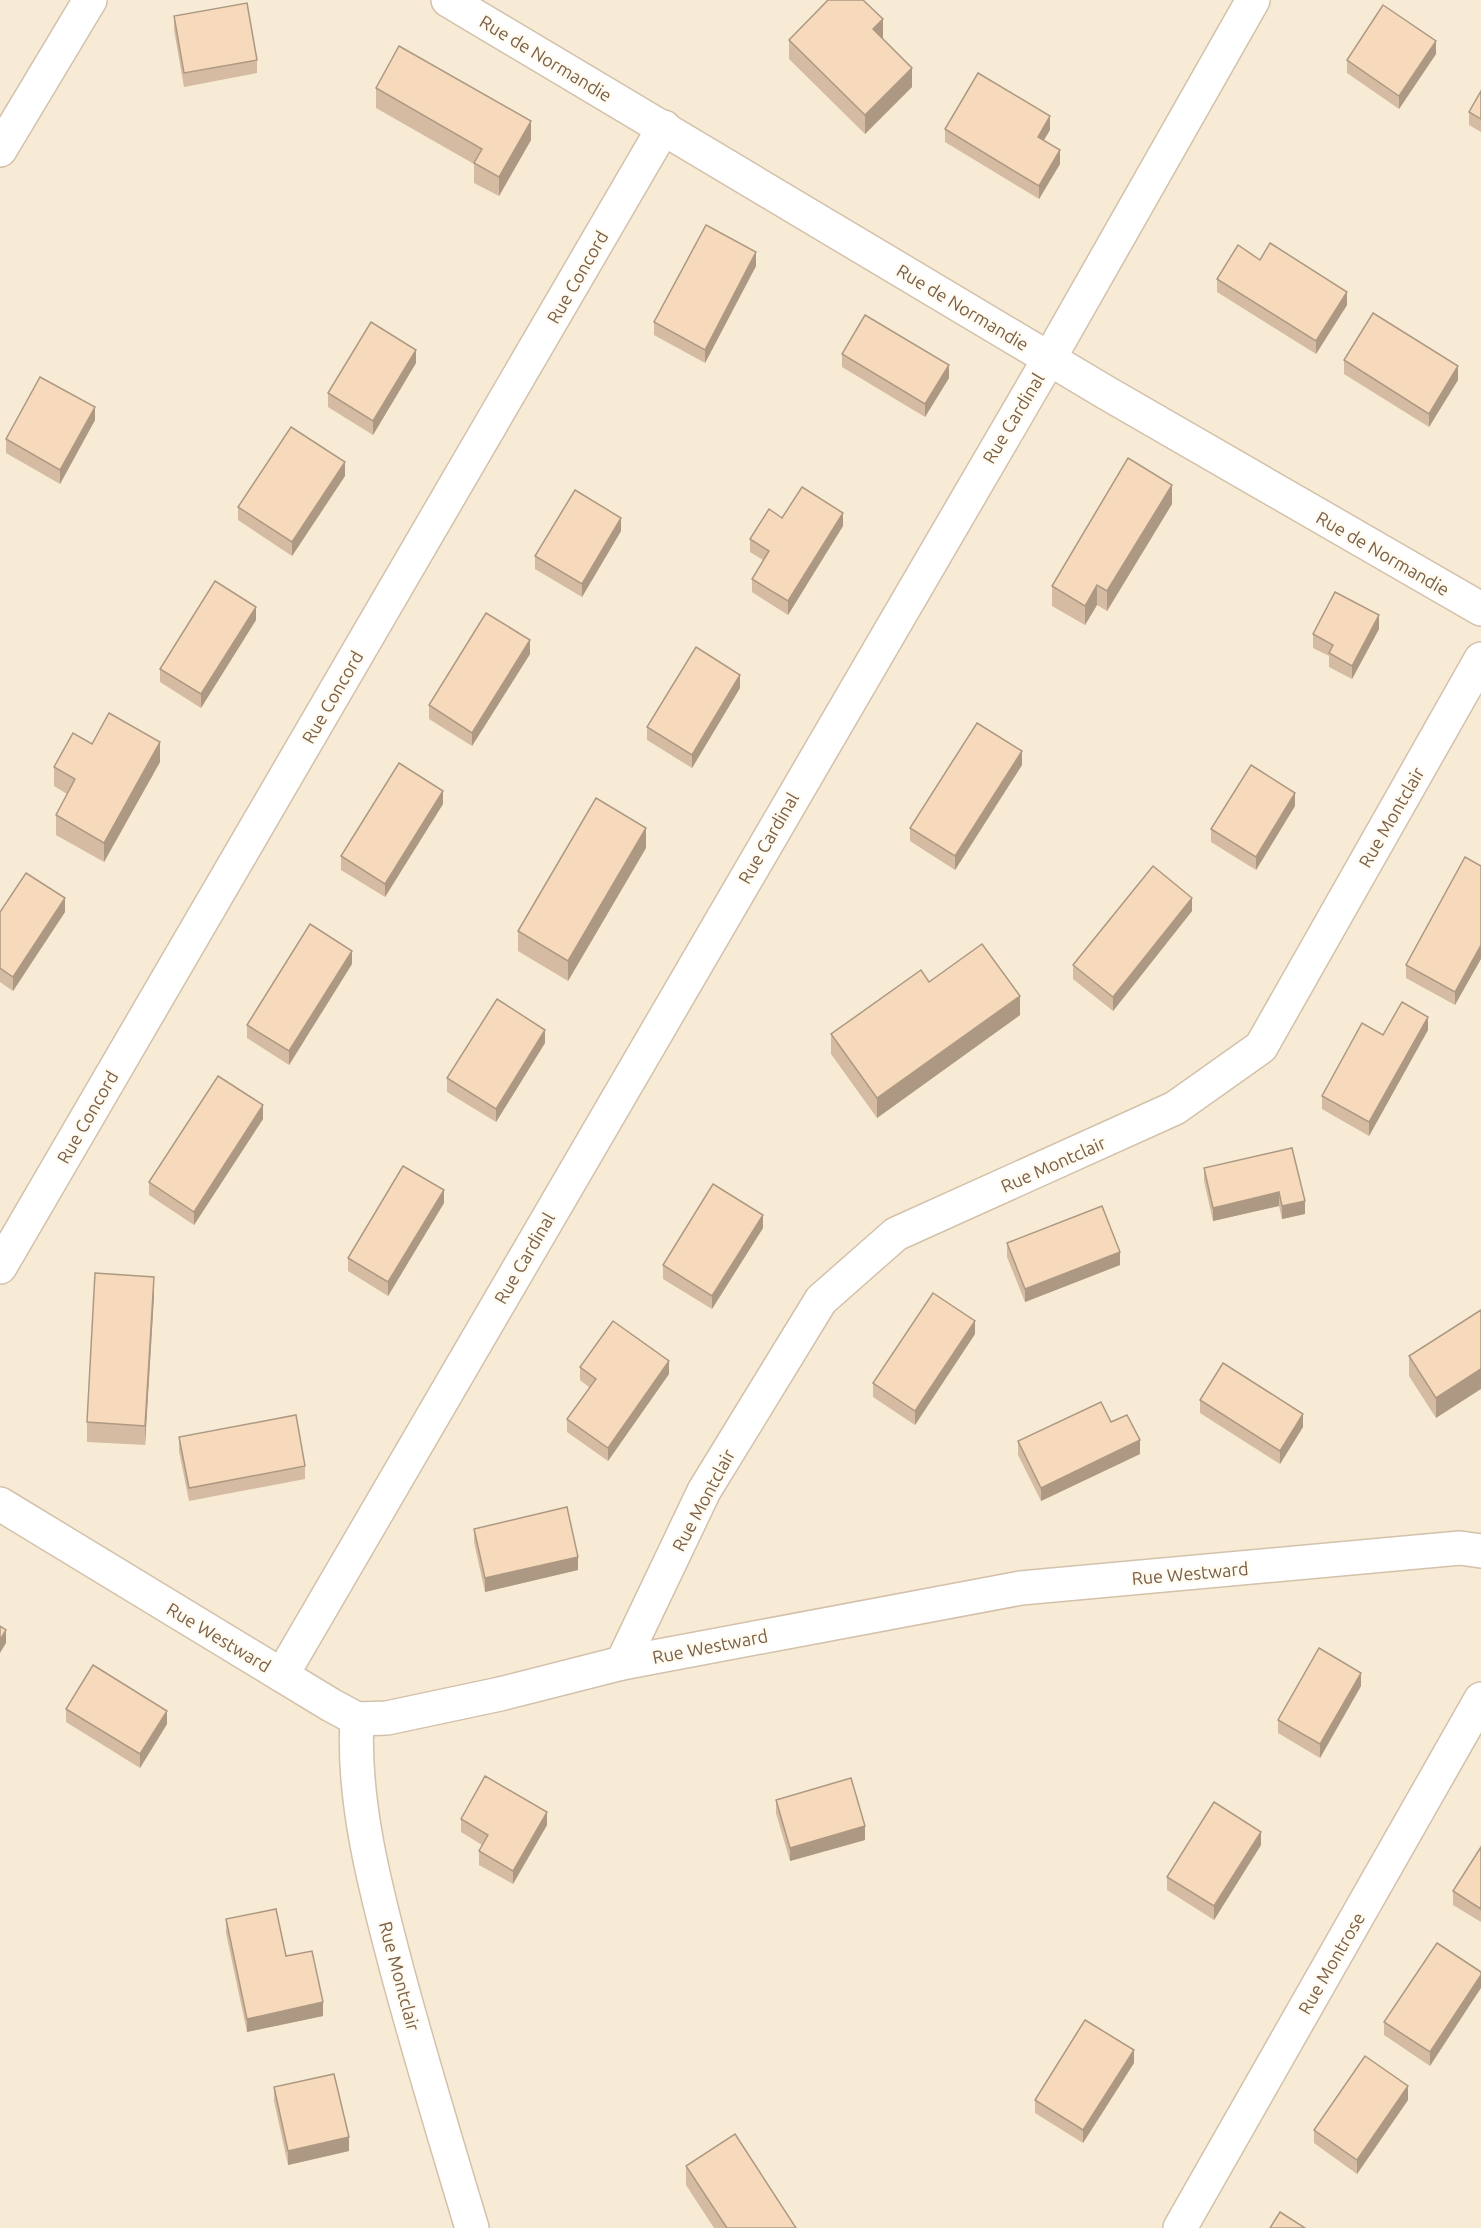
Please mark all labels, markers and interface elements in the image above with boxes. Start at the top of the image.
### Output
street label: Rue de Normandie [476,11,616,105]
street label: Rue Concord [542,227,612,327]
street label: Rue de Normandie [893,260,1033,354]
street label: Rue Cardinal [978,369,1048,467]
street label: Rue de Normandie [1313,507,1453,599]
street label: Rue Concord [297,647,367,747]
street label: Rue Montclair [1354,763,1428,871]
street label: Rue Cardinal [734,789,802,887]
street label: Rue Concord [52,1067,122,1167]
street label: Rue Montclair [997,1132,1109,1196]
street label: Rue Cardinal [490,1209,558,1307]
street label: Rue Montclair [668,1445,738,1554]
street label: Rue Westward [1131,1558,1249,1588]
street label: Rue Westward [164,1598,274,1676]
street label: Rue Westward [651,1625,769,1667]
street label: Rue Montrose [1294,1909,1368,2017]
street label: Rue Montclair [376,1919,424,2033]

